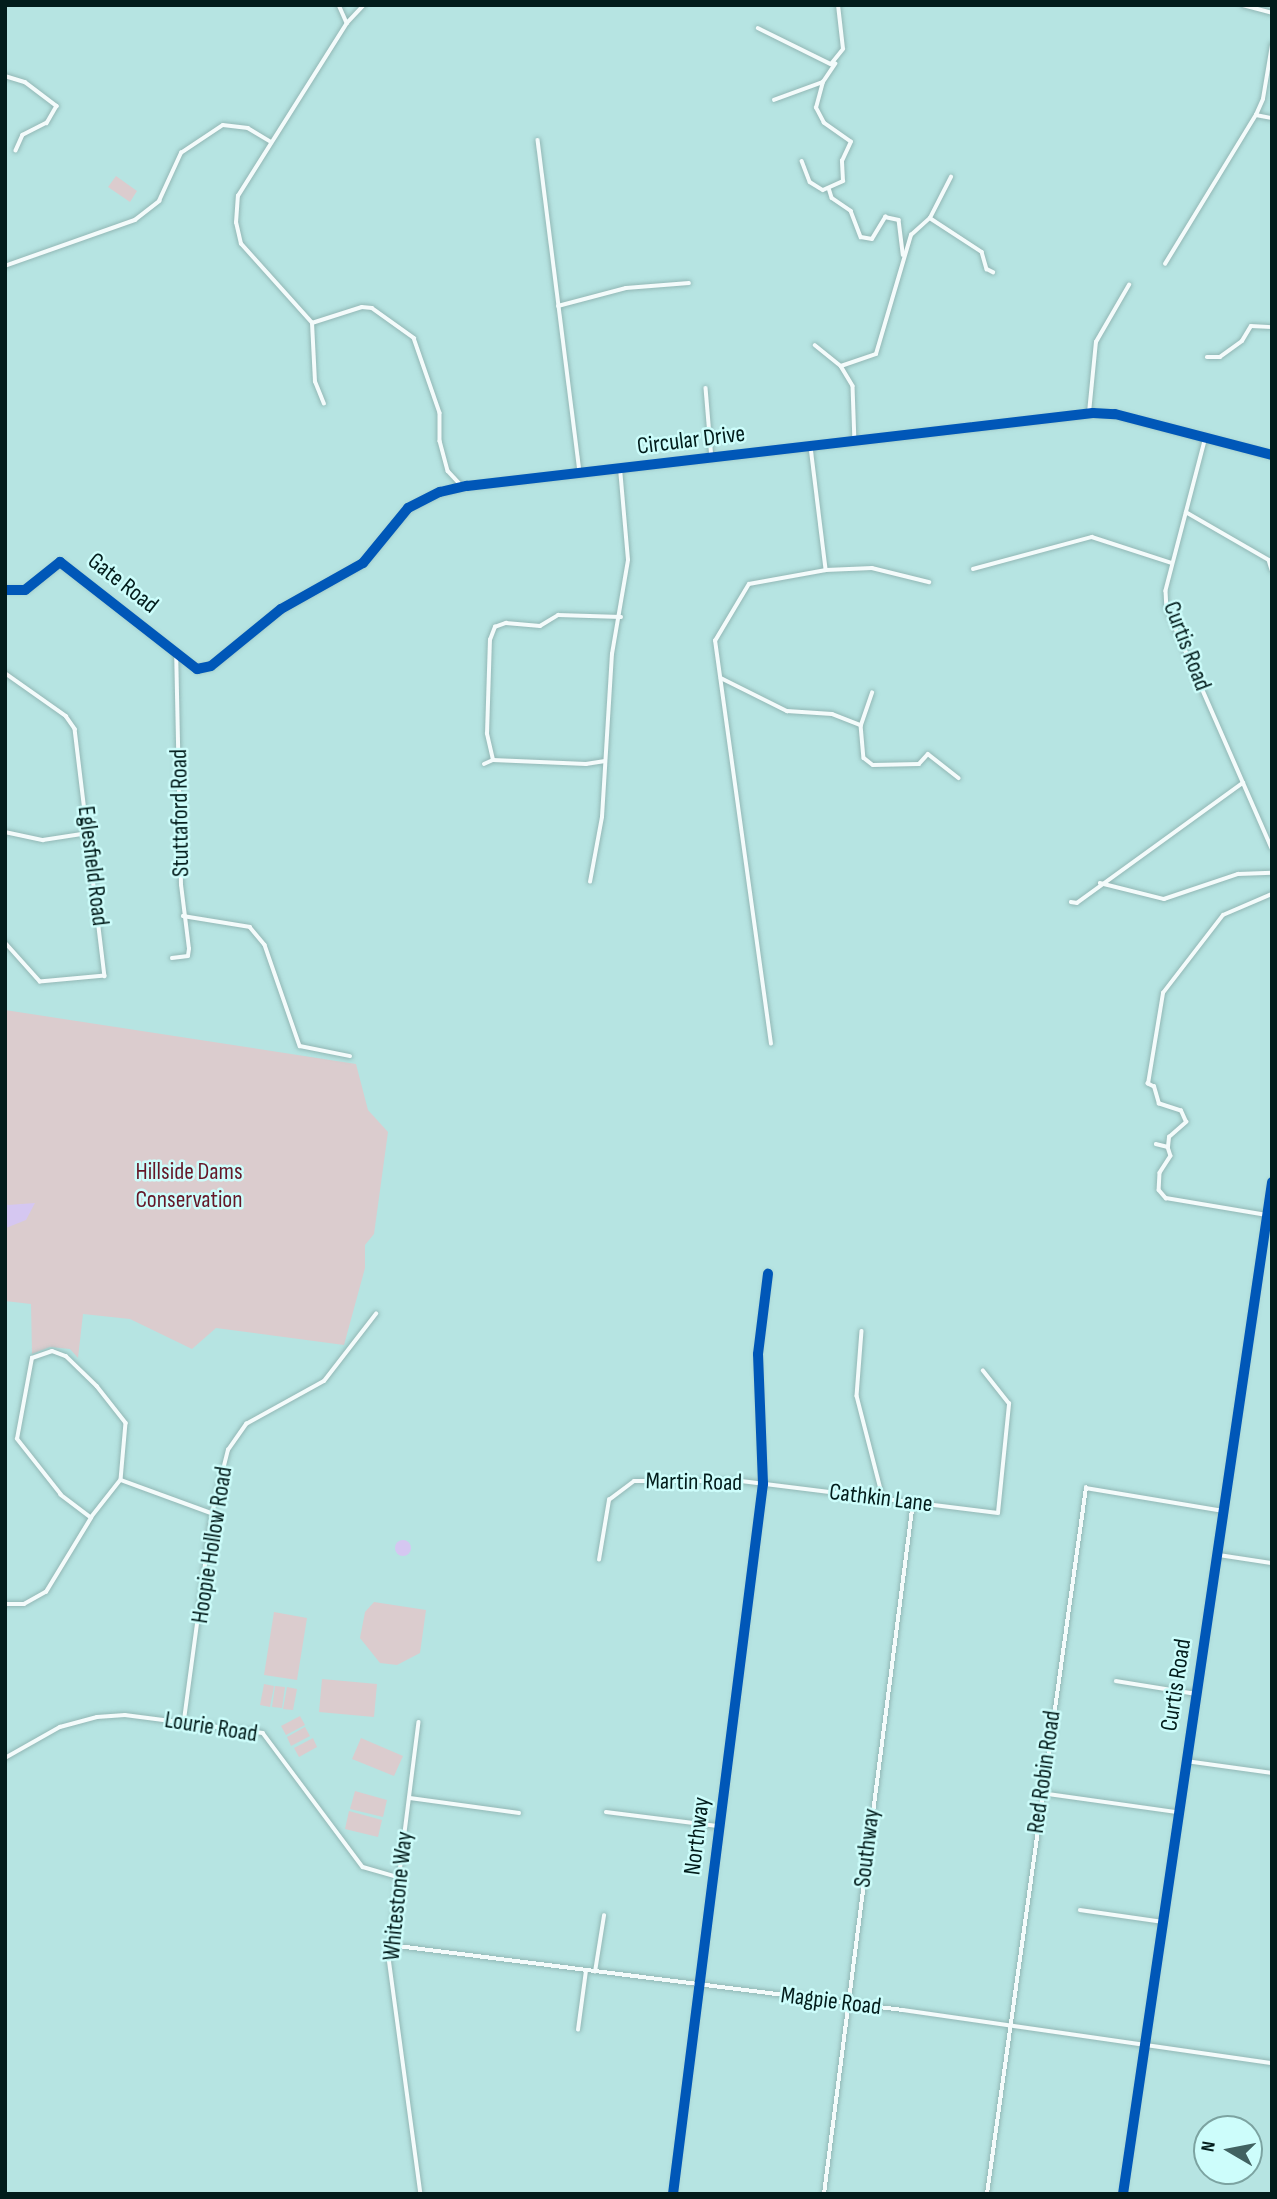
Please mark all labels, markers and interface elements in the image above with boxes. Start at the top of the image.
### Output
street label: Circular Drive [635,419,747,461]
street label: Gate Road [82,547,164,619]
street label: Curtis Road [1157,597,1217,695]
street label: Stuttaford Road [164,749,196,877]
street label: Eglesfield Road [71,804,115,928]
park label: Hillside Dams Conservation [135,1158,243,1214]
street label: Hoopie Hollow Road [185,1465,239,1625]
street label: Martin Road [645,1467,743,1497]
street label: Cathkin Lane [828,1477,934,1519]
street label: Curtis Road [1155,1637,1197,1733]
street label: Lourie Road [163,1705,259,1749]
street label: Red Robin Road [1021,1709,1067,1835]
street label: Northway [678,1795,716,1877]
street label: Southway [848,1807,886,1889]
street label: Whitestone Way [377,1830,419,1962]
street label: Magpie Road [779,1981,883,2021]
north arrow [1193,2115,1263,2185]
text: N [1197,2140,1221,2154]

